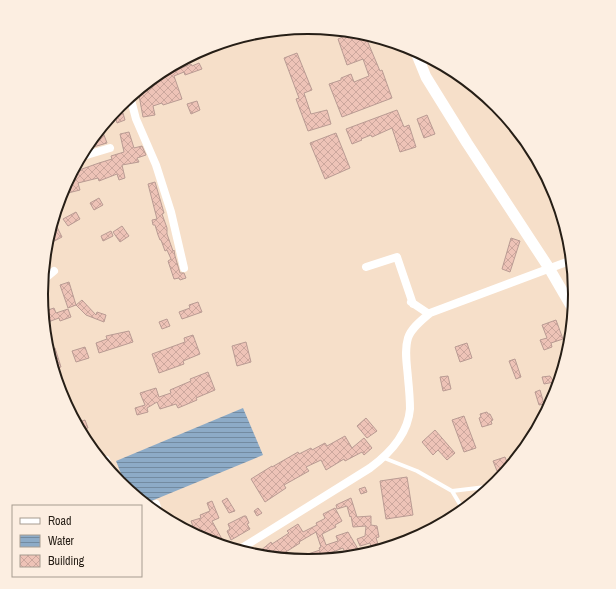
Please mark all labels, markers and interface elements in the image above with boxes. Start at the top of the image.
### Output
legend [12,505,142,577]
text: Road [48,513,72,529]
text: Water [48,533,75,549]
text: Building [48,553,85,569]

